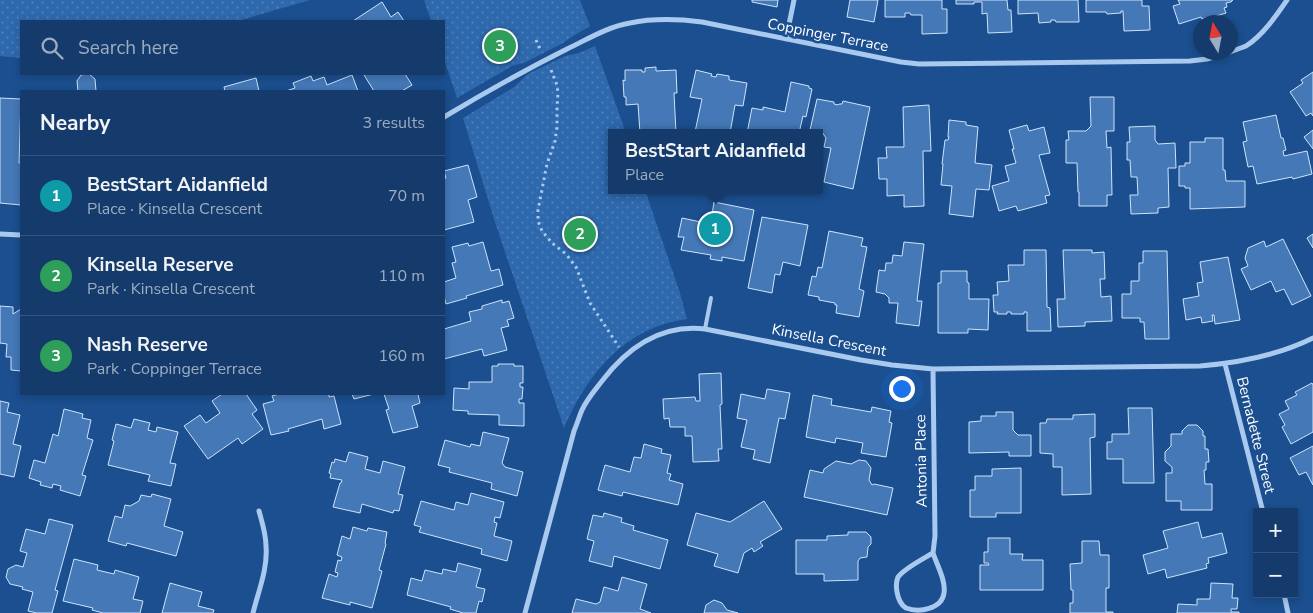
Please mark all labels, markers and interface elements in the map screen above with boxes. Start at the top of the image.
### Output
street label: Coppinger Terrace [766,13,890,57]
north arrow [1193,15,1238,60]
search box [20,20,445,75]
pin: 3 [484,27,516,65]
icon: search [38,34,66,62]
text: Search here [78,35,179,61]
text: Nearby [40,109,110,137]
text: 3 results [363,112,425,134]
popup [608,129,823,194]
text: BestStart Aidanfield [625,138,806,164]
text: Place [625,164,664,186]
text: BestStart Aidanfield [87,172,268,198]
text: 1 [51,185,61,207]
text: 70 m [388,185,425,207]
text: Place · Kinsella Crescent [87,198,262,220]
pin: 1 [699,210,731,248]
pin: 2 [564,215,596,253]
text: Kinsella Reserve [87,252,234,278]
text: 2 [51,265,61,287]
text: 110 m [378,265,425,287]
text: Park · Kinsella Crescent [87,278,255,300]
street label: Kinsella Crescent [770,319,889,361]
text: Nash Reserve [87,332,208,358]
text: 3 [51,345,61,367]
text: 160 m [378,345,425,367]
text: Park · Coppinger Terrace [87,358,262,380]
street label: Bernadette Street [1232,375,1280,496]
your location [889,376,915,402]
street label: Antonia Place [910,414,932,508]
map controls [1253,508,1298,598]
button: + [1253,508,1298,553]
button: − [1253,553,1298,598]

